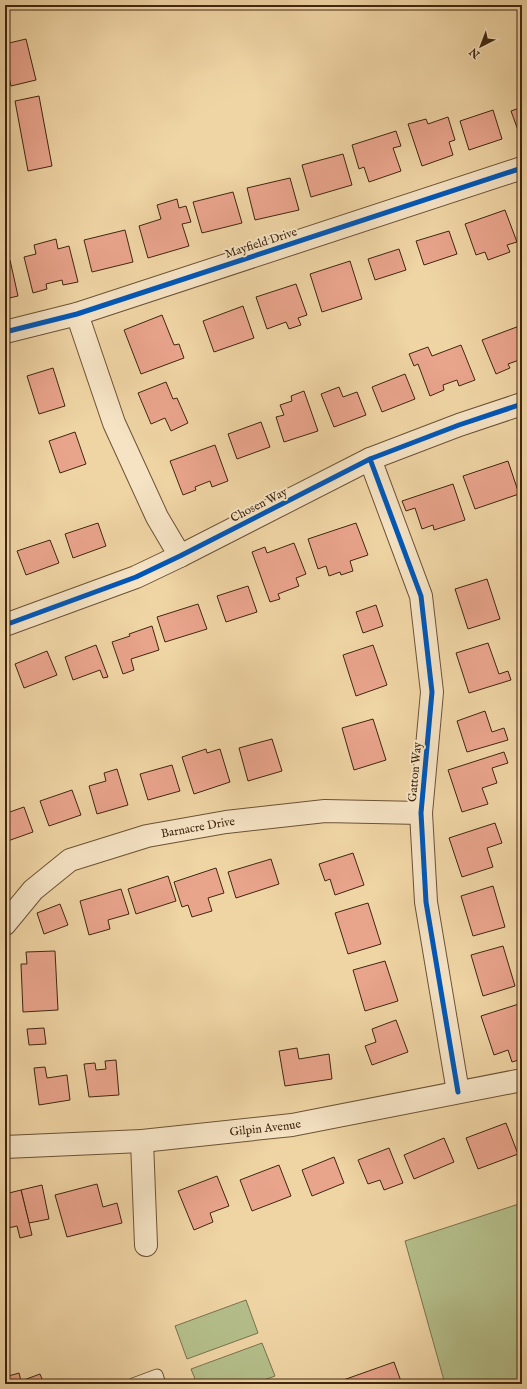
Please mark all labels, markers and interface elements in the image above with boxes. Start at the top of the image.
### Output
north arrow [461,26,501,66]
text: N [466,44,484,62]
street label: Mayfield Drive [223,224,299,262]
street label: Chosen Way [228,484,290,526]
street label: Gatton Way [405,741,425,803]
street label: Barnacre Drive [160,814,236,841]
street label: Gilpin Avenue [229,1116,303,1139]

